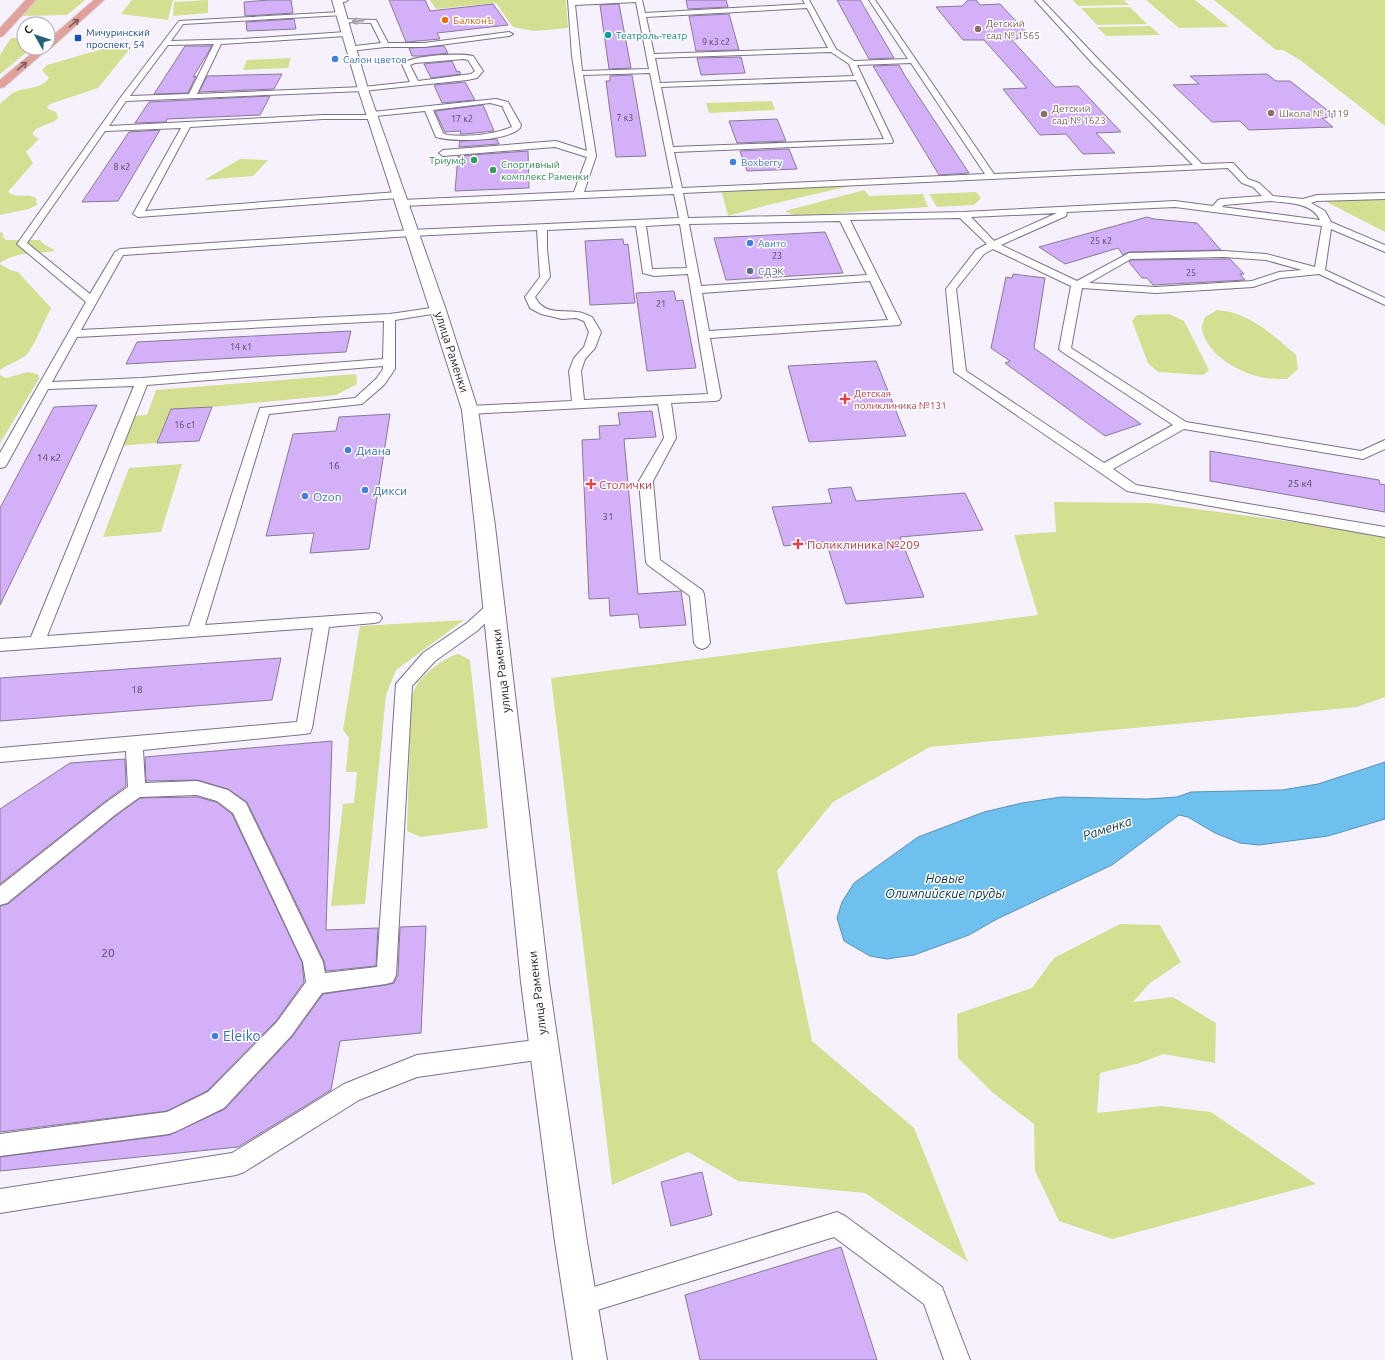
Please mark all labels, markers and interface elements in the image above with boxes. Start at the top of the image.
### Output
marker: БалконЪ [440,15,450,25]
place label: БалконЪ [453,15,494,26]
north arrow [16,16,56,56]
one-way arrow [352,17,365,24]
one-way arrow [69,18,79,27]
place label: Детский сад № 1565 [986,18,1040,41]
text: С [21,23,35,36]
marker: Детский сад № 1565 [973,24,983,34]
place label: Мичуринский проспект, 54 [86,27,150,50]
marker: Театроль-театр [603,30,613,40]
place label: Театроль-театр [616,30,687,41]
marker: Мичуринский проспект, 54 [73,33,83,43]
house number: 9 к3 с2 [702,37,730,47]
marker: Салон цветов [330,54,340,64]
place label: Салон цветов [343,54,407,65]
one-way arrow [17,62,27,71]
place label: Детский сад № 1623 [1052,103,1106,126]
marker: Школа № 1119 [1266,108,1276,118]
place label: Школа № 1119 [1279,108,1349,119]
marker: Детский сад № 1623 [1039,109,1049,119]
house number: 7 к3 [617,113,633,123]
house number: 17 к2 [451,114,473,124]
place label: Триумф [429,155,466,166]
marker: Триумф [469,155,479,165]
marker: Boxberry [728,157,738,167]
place label: Boxberry [741,157,782,168]
place label: Спортивный комплекс Раменки [501,159,589,182]
house number: 8 к2 [114,162,130,172]
marker: Спортивный комплекс Раменки [488,165,498,175]
house number: 25 к2 [1090,236,1112,246]
marker: Авито [745,238,755,248]
place label: Авито [758,238,786,249]
house number: 23 [772,251,782,261]
marker: СДЭК [745,266,755,276]
place label: СДЭК [758,266,784,277]
house number: 25 [1186,268,1196,278]
house number: 21 [656,299,666,309]
street label: улица Раменки [433,310,471,394]
house number: 14 к1 [230,342,252,352]
place label: Детская поликлиника №131 [854,388,947,411]
marker: Детская поликлиника №131 [839,393,851,405]
house number: 16 с1 [174,420,196,430]
place label: Диана [356,444,391,457]
marker: Диана [343,445,353,455]
house number: 14 к2 [37,452,61,463]
house number: 16 [328,460,340,471]
place label: Столички [599,478,652,491]
house number: 25 к4 [1288,478,1313,489]
marker: Столички [586,479,596,489]
place label: Дикси [373,484,407,497]
marker: Дикси [360,485,370,495]
place label: Ozon [313,490,342,503]
marker: Ozon [300,491,310,501]
house number: 31 [602,511,614,522]
marker: Поликлиника №209 [792,538,804,550]
place label: Поликлиника №209 [807,538,920,551]
street label: улица Раменки [489,628,513,714]
house number: 18 [131,684,143,695]
water label: Раменка [1081,814,1133,842]
water label: Новые Олимпийские пруды [885,871,1005,900]
house number: 20 [101,946,115,959]
street label: улица Раменки [525,950,549,1036]
place label: Eleiko [223,1028,261,1044]
marker: Eleiko [210,1031,220,1041]

